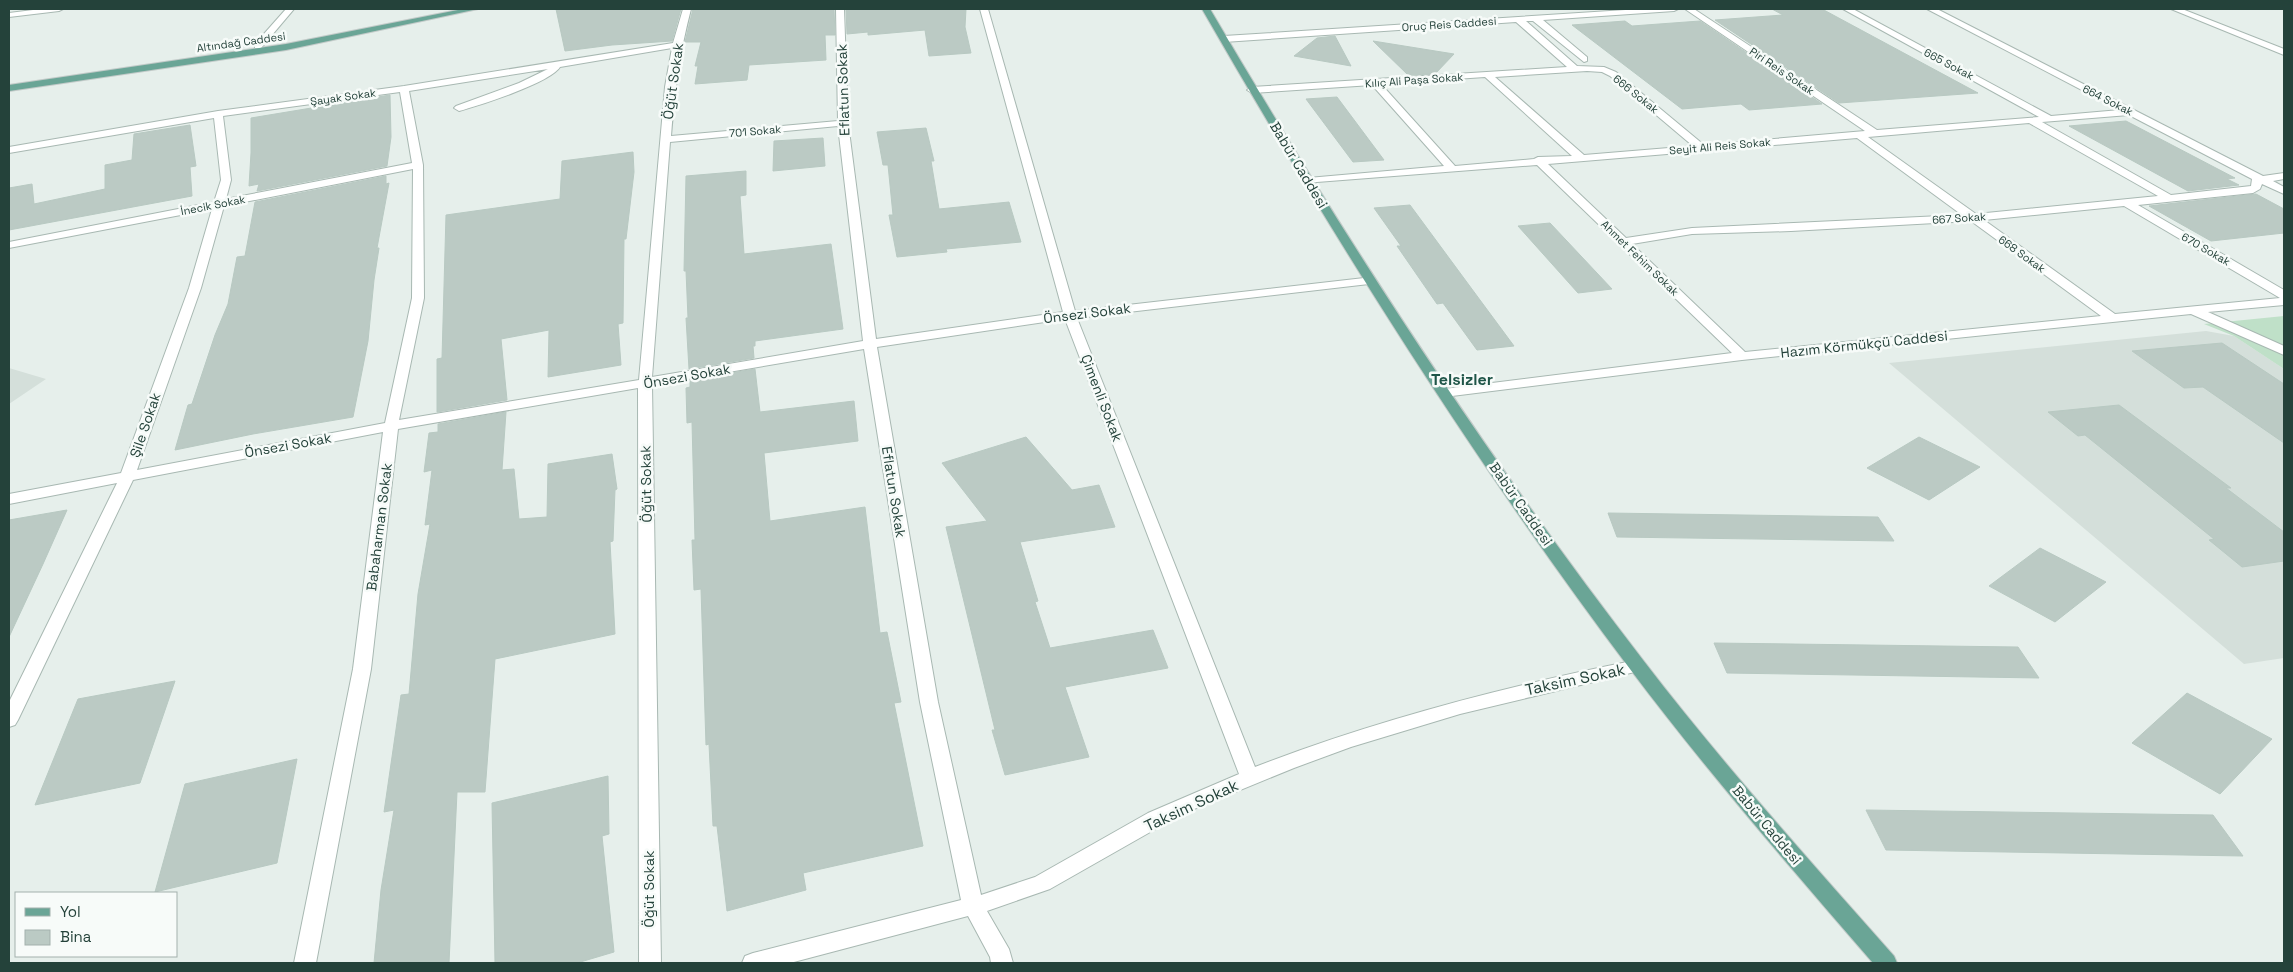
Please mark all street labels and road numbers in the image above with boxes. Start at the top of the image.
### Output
street label: Oruç Reis Caddesi [1401,14,1497,34]
street label: Altındağ Caddesi [196,29,287,55]
street label: Öğüt Sokak [659,41,687,120]
street label: Eflatun Sokak [832,43,854,136]
street label: Piri Reis Sokak [1747,44,1817,98]
street label: 665 Sokak [1922,45,1976,83]
street label: Kılıç Ali Paşa Sokak [1364,70,1464,90]
street label: 666 Sokak [1610,71,1662,117]
street label: 664 Sokak [2080,81,2136,119]
street label: Şayak Sokak [309,85,377,109]
street label: Babür Caddesi [1266,118,1332,212]
street label: 701 Sokak [728,122,782,140]
street label: Seyit Ali Reis Sokak [1669,135,1771,157]
street label: İnecik Sokak [180,192,247,218]
street label: 667 Sokak [1932,209,1986,227]
street label: Ahmet Fehim Sokak [1598,217,1682,299]
street label: 670 Sokak [2179,229,2233,269]
street label: 668 Sokak [1996,232,2048,276]
street label: Önsezi Sokak [1042,299,1132,327]
street label: Hazım Körmükçü Caddesi [1780,326,1948,362]
street label: Çimenli Sokak [1077,352,1127,445]
street label: Önsezi Sokak [642,359,732,392]
street label: Şile Sokak [125,390,165,460]
street label: Önsezi Sokak [243,428,333,461]
street label: Öğüt Sokak [636,445,656,523]
street label: Eflatun Sokak [878,445,910,539]
street label: Babür Caddesi [1486,459,1556,549]
street label: Babaharman Sokak [362,462,396,592]
street label: Taksim Sokak [1523,659,1627,700]
street label: Taksim Sokak [1141,774,1242,836]
street label: Babür Caddesi [1729,782,1805,868]
street label: Öğüt Sokak [640,850,658,928]

